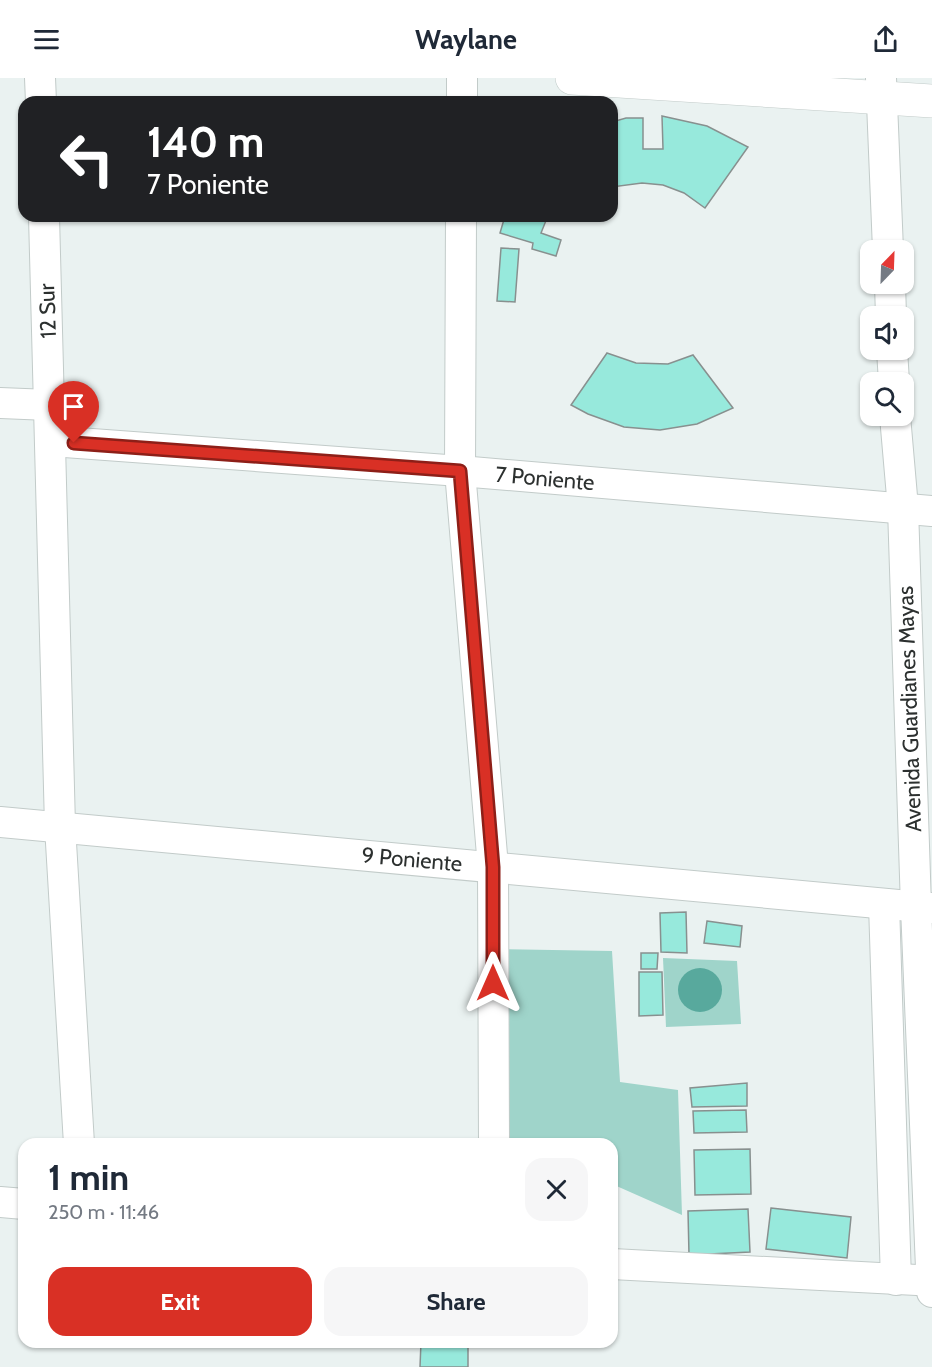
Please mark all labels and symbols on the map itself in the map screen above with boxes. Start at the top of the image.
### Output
north arrow [860,240,914,294]
street label: 12 Sur [33,283,62,339]
pin [48,381,99,443]
street label: 7 Poniente [494,461,596,496]
street label: Avenida Guardianes Mayas [892,585,927,833]
street label: 9 Poniente [361,842,463,877]
position arrow [461,951,525,1015]

